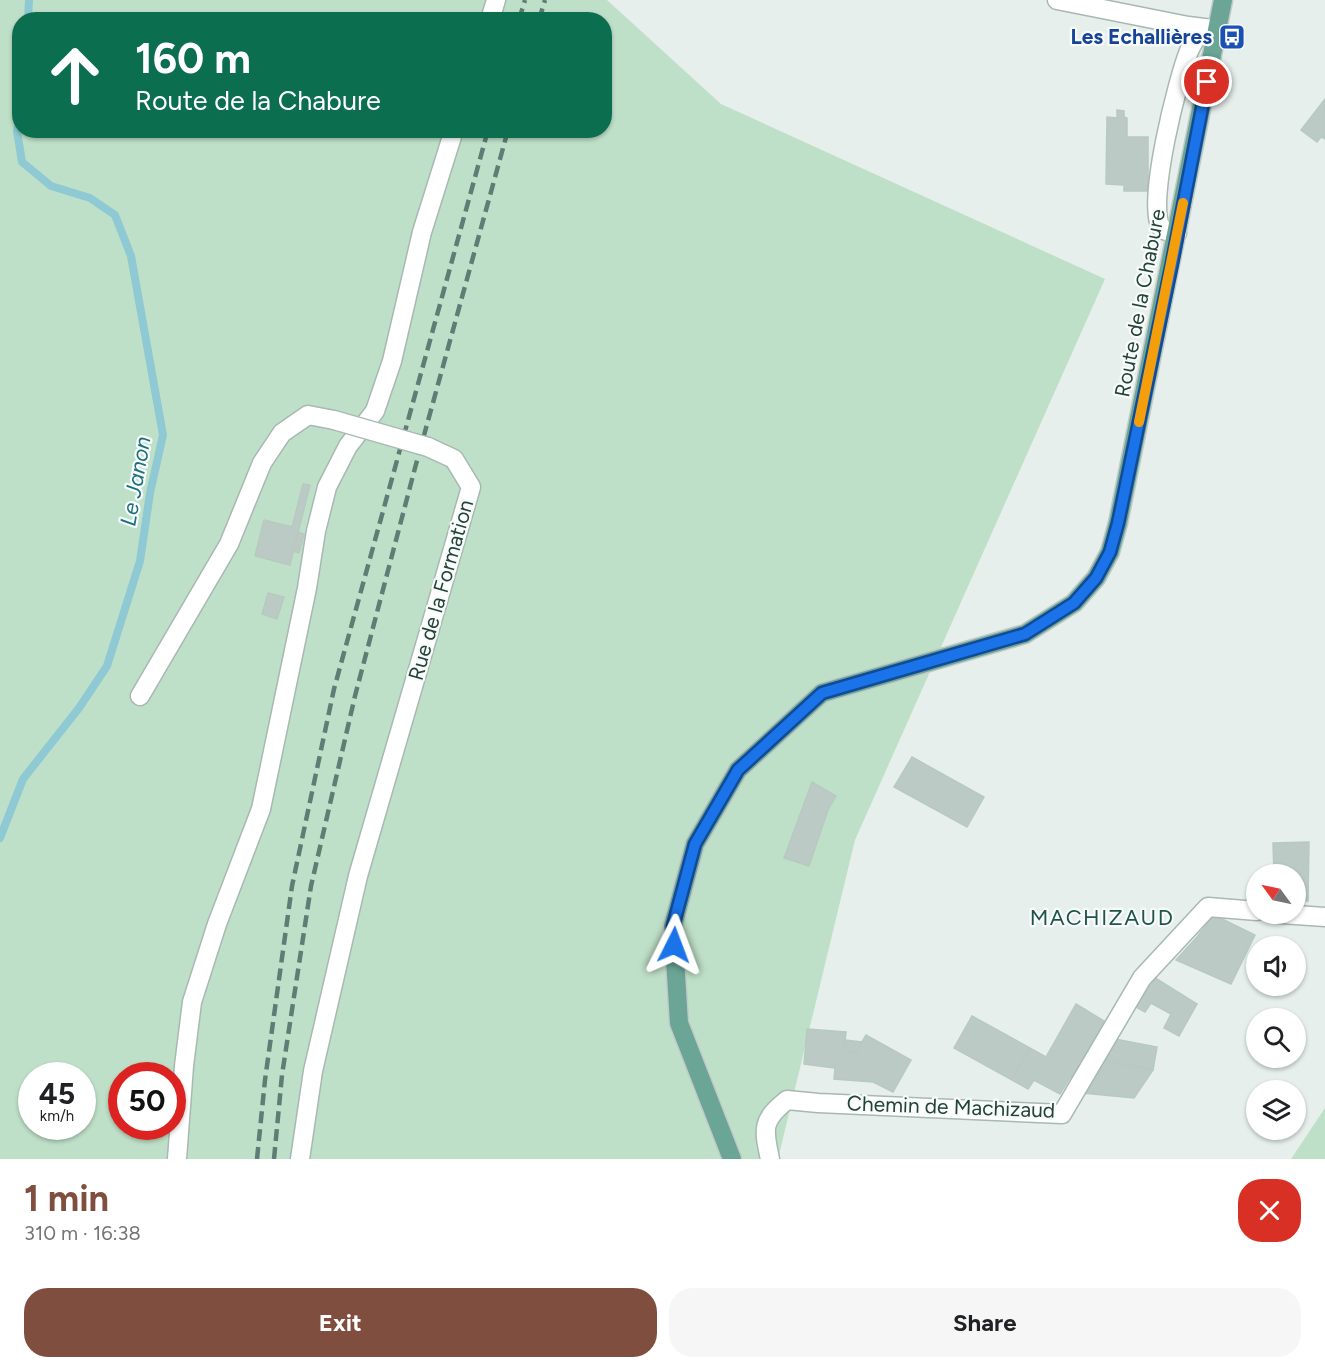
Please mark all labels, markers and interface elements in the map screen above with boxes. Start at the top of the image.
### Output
bus stop icon: Les Echallières [1217,22,1247,52]
place label: Les Echallières [1070,24,1212,49]
text: 160 m [135,33,251,84]
icon: ahead [36,36,114,114]
pin [1181,56,1232,107]
icon: arrive [1190,65,1223,98]
text: Route de la Chabure [135,84,381,117]
street label: Route de la Chabure [1109,207,1170,399]
water label: Le Janon [114,434,157,528]
street label: Rue de la Formation [403,497,478,683]
north arrow [1246,864,1306,924]
map controls [1246,864,1306,1140]
district label: MACHIZAUD [1030,904,1174,931]
position arrow [642,913,706,977]
button: sound [1246,936,1306,996]
button: search [1246,1008,1306,1068]
speed limit sign: 50 [108,1062,186,1140]
text: 45 [39,1075,75,1112]
button: layers [1246,1080,1306,1140]
street label: Chemin de Machizaud [846,1090,1056,1123]
text: km/h [40,1107,74,1125]
text: 1 min [24,1177,109,1220]
button: close [1238,1179,1301,1242]
text: 310 m · 16:38 [24,1221,141,1245]
button: Exit [24,1288,657,1357]
button: Share [669,1288,1301,1357]

